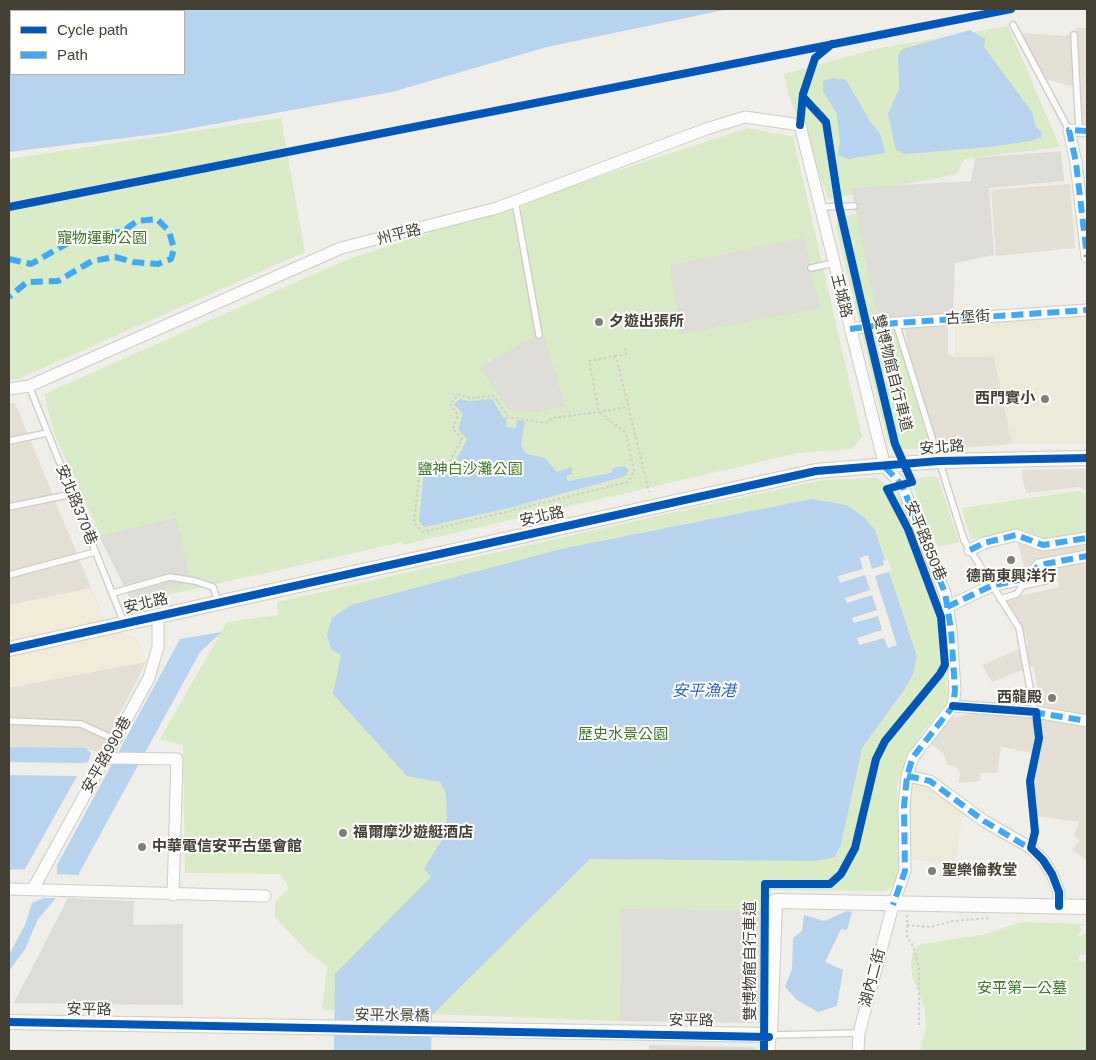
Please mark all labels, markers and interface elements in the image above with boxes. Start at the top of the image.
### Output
legend [10,10,185,75]
text: Cycle path [57,21,128,38]
text: Path [57,46,88,63]
street label: 州平路 [375,221,423,249]
park label: 寵物運動公園 [57,230,147,248]
street label: 王城路 [827,272,855,320]
street label: 古堡街 [945,307,991,329]
place label: 夕遊出張所 [609,313,684,331]
street label: 雙博物館自行車道 [869,313,915,433]
marker: 夕遊出張所 [593,316,605,328]
place label: 西門實小 [975,390,1035,408]
marker: 西門實小 [1039,393,1051,405]
street label: 安北路 [919,437,965,459]
park label: 鹽神白沙灘公園 [418,461,522,479]
street label: 安北路370巷 [52,462,100,548]
street label: 安平路850巷 [901,498,949,584]
street label: 安北路 [518,504,566,530]
marker: 德商東興洋行 [1005,554,1017,566]
place label: 德商東興洋行 [966,568,1056,586]
street label: 安北路 [122,590,170,618]
water label: 安平漁港 [672,682,736,702]
place label: 西㡣殿 [997,689,1042,707]
marker: 西㡣殿 [1046,692,1058,704]
street label: 安平路990巷 [79,713,135,797]
park label: 歷史水景公園 [578,726,668,744]
place label: 福爾摩沙遊艇酒店 [353,824,473,842]
marker: 福爾摩沙遊艇酒店 [337,827,349,839]
place label: 中華電信安平古堡會館 [152,838,302,856]
marker: 中華電信安平古堡會館 [136,841,148,853]
place label: 聖樂倫教堂 [942,862,1017,880]
marker: 聖樂倫教堂 [926,865,938,877]
street label: 雙博物館自行車道 [742,901,760,1021]
street label: 湖內二街 [857,947,889,1009]
park label: 安平第一公墓 [977,980,1067,998]
street label: 安平路 [66,1001,112,1019]
street label: 安平水景橋 [354,1006,430,1026]
street label: 安平路 [668,1012,714,1030]

